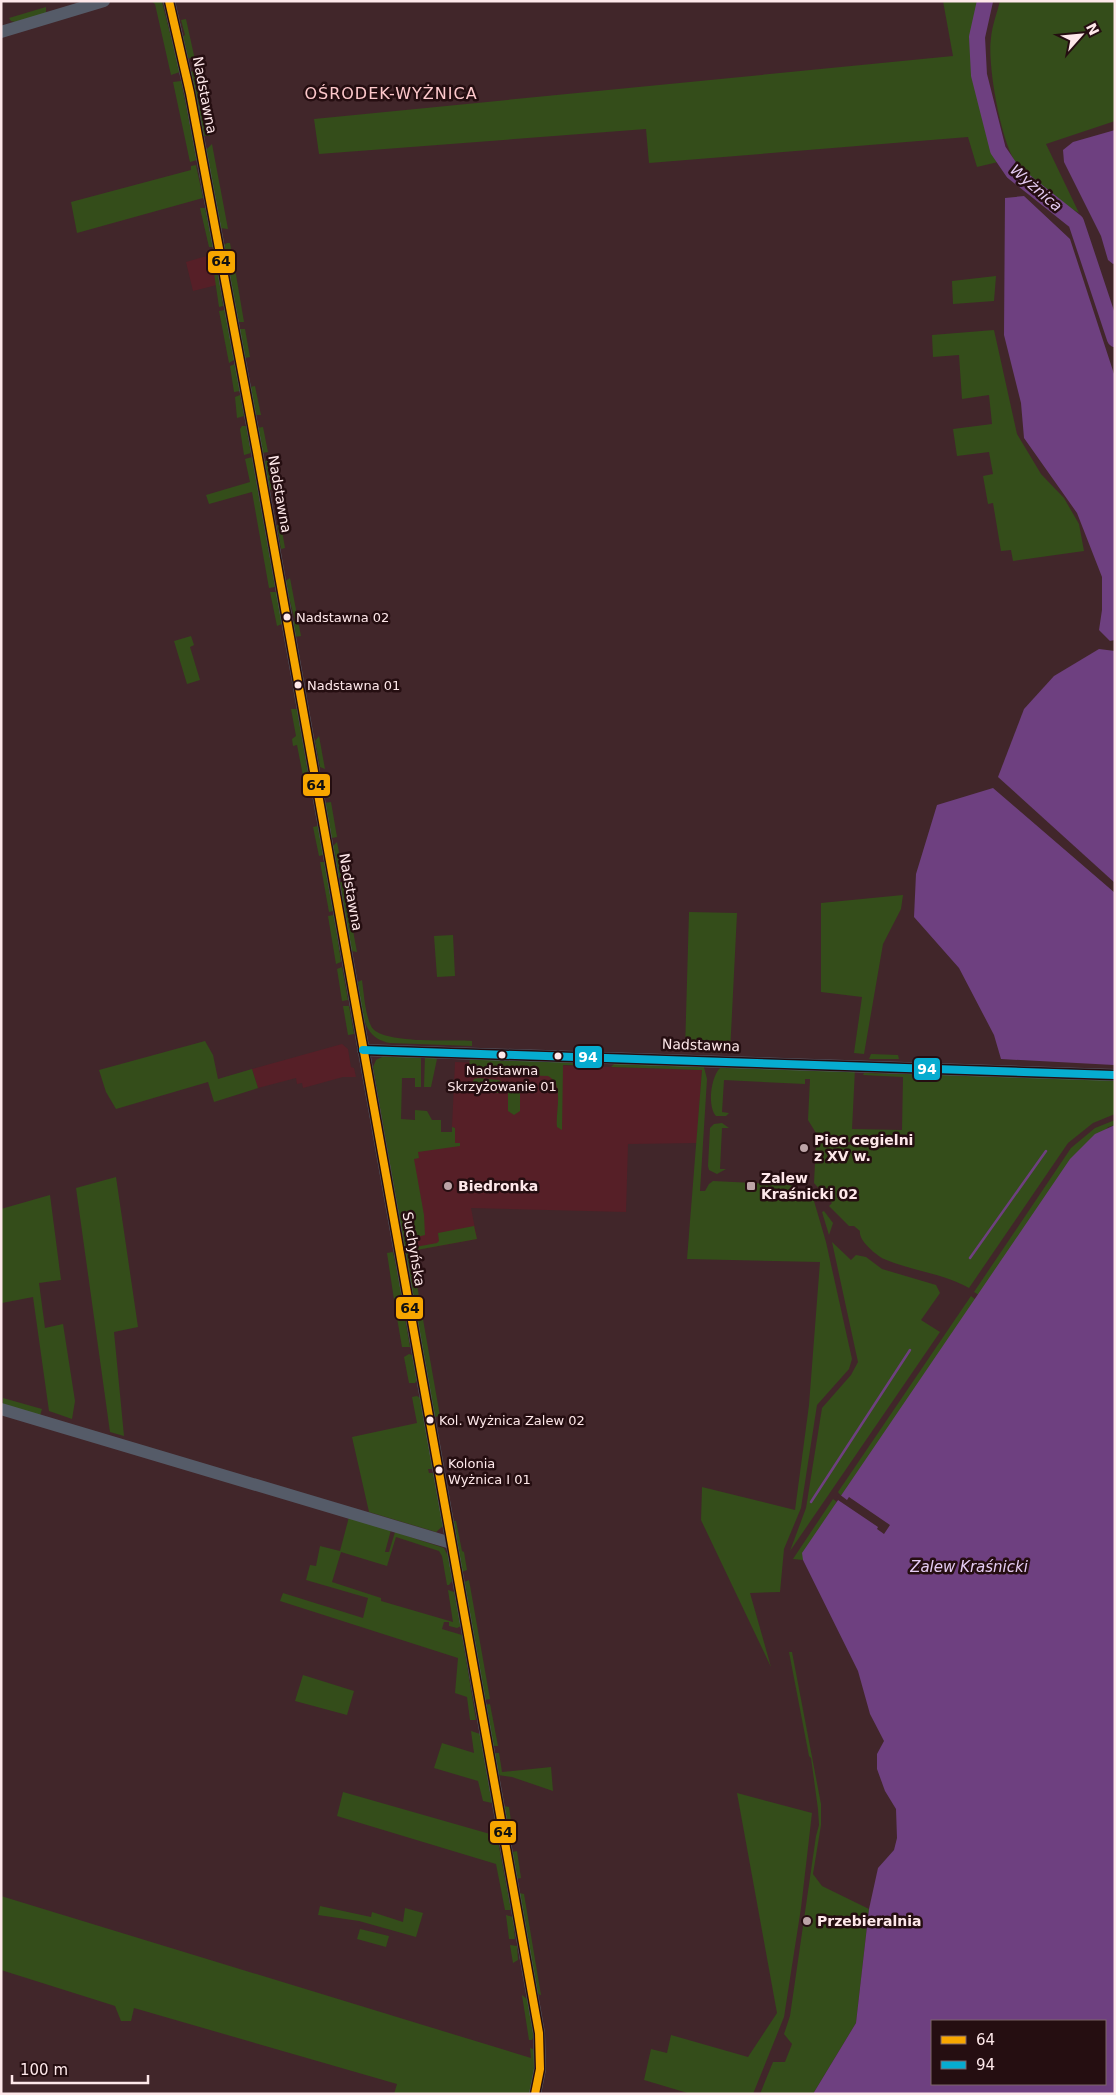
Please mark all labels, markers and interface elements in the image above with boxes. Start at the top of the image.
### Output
north arrow [1056,10,1106,60]
text: N [1083,20,1102,38]
street label: Nadstawna [190,55,220,135]
district label: OŚRODEK-WYŻNICA [304,84,478,103]
water label: Wyżnica [1006,161,1066,215]
line badge: 64 [207,250,236,274]
text: 64 [211,253,231,269]
street label: Nadstawna [265,454,295,534]
place label: Nadstawna 02 [296,610,389,625]
marker: Nadstawna 02 [282,612,292,622]
place label: Nadstawna 01 [307,678,400,693]
marker: Nadstawna 01 [293,680,303,690]
line badge: 64 [302,773,331,797]
text: 64 [306,777,326,793]
street label: Nadstawna [336,852,366,932]
street label: Nadstawna [662,1036,740,1054]
line badge: 94 [574,1045,603,1069]
text: 94 [578,1049,598,1065]
marker: Nadstawna Skrzyżowanie 01 [497,1050,507,1060]
unlabelled marker [553,1051,563,1061]
line badge: 94 [913,1057,941,1081]
text: 94 [917,1061,937,1077]
place label: Nadstawna Skrzyżowanie 01 [447,1063,557,1094]
place label: Piec cegielni z XV w. [814,1132,913,1164]
marker: Piec cegielni z XV w. [798,1142,810,1154]
place label: Zalew Kraśnicki 02 [761,1170,858,1202]
place label: Biedronka [458,1178,538,1194]
marker: Biedronka [442,1180,454,1192]
marker: Zalew Kraśnicki 02 [745,1180,757,1192]
street label: Suchyńska [400,1211,428,1287]
line badge: 64 [395,1296,424,1320]
text: 64 [400,1300,420,1316]
place label: Kol. Wyżnica Zalew 02 [439,1413,585,1428]
marker: Kol. Wyżnica Zalew 02 [425,1415,435,1425]
place label: Kolonia Wyżnica I 01 [448,1456,531,1487]
marker: Kolonia Wyżnica I 01 [434,1465,444,1475]
water label: Zalew Kraśnicki [909,1558,1029,1576]
line badge: 64 [489,1820,517,1844]
text: 64 [493,1824,513,1840]
place label: Przebieralnia [817,1913,922,1929]
marker: Przebieralnia [801,1915,813,1927]
legend [931,2020,1106,2085]
text: 64 [976,2031,995,2049]
scale bar [12,2052,149,2084]
text: 94 [976,2056,995,2074]
text: 100 m [20,2061,68,2079]

